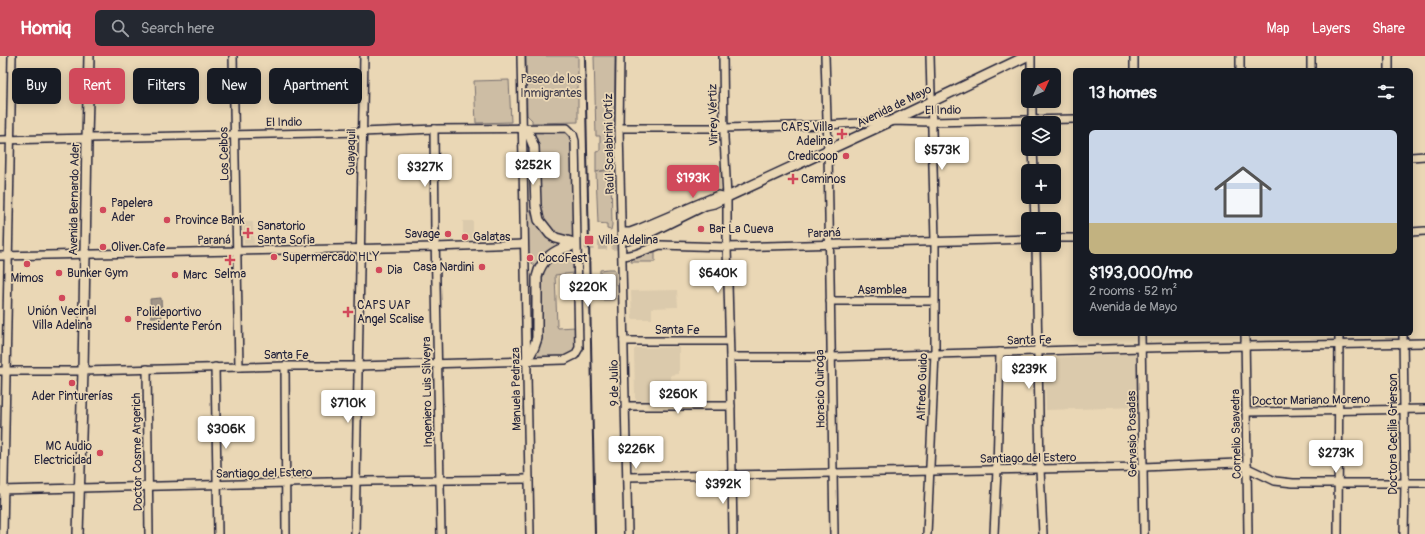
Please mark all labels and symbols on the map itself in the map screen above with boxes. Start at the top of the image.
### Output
north arrow [1021,68,1061,108]
park label: Paseo de los Inmigrantes [520,72,582,101]
street label: Avenida de Mayo [854,82,935,131]
street label: Virrey Vértiz [705,84,722,146]
street label: Raúl Scalabrini Ortíz [601,93,618,195]
street label: El Indio [925,103,962,118]
street label: El Indio [266,115,303,130]
place label: CAPS Villa Adelina [781,120,833,149]
street label: Los Ceibos [217,126,232,181]
street label: Guayaquil [344,128,359,176]
marker: CAPS Villa Adelina [836,128,848,140]
pin: $573K [914,137,970,171]
street label: Avenida Bernardo Ader [66,142,83,256]
place label: Credicoop [788,149,838,164]
marker: Credicoop [841,151,851,161]
pin: $252K [505,152,561,186]
pin: $327K [397,154,453,188]
pin: $193K [665,165,721,199]
place label: Caminos [801,172,846,187]
marker: Caminos [788,174,798,184]
place label: Papelera Ader [111,196,153,225]
marker: Papelera Ader [98,205,108,215]
place label: Province Bank [175,213,245,228]
marker: Province Bank [162,215,172,225]
place label: Sanatorio Santa Sofia [257,219,315,248]
place label: Bar La Cueva [709,222,774,237]
marker: Bar La Cueva [696,224,706,234]
street label: Paraná [807,225,841,242]
marker: Sanatorio Santa Sofia [242,227,254,239]
place label: Savage [404,227,440,242]
marker: Savage [443,229,453,239]
place label: Galatas [473,230,511,245]
marker: Galatas [460,232,470,242]
street label: Paraná [197,233,231,248]
place label: Villa Adelina [598,233,659,248]
marker: Villa Adelina [583,234,595,246]
place label: Oliver Cafe [111,240,165,255]
marker: Oliver Cafe [98,242,108,252]
place label: Supermercado HLY [282,250,379,265]
place label: CocoFest [538,251,588,266]
marker: Supermercado HLY [269,252,279,262]
marker: CocoFest [525,253,535,263]
marker: Selma [225,255,235,265]
marker: Mimos [22,259,32,269]
place label: Casa Nardini [413,260,474,275]
pin: $640K [690,260,746,294]
marker: Casa Nardini [477,262,487,272]
place label: Dia [387,263,403,278]
marker: Dia [374,265,384,275]
place label: Bunker Gym [67,266,129,281]
place label: Selma [214,267,246,282]
marker: Bunker Gym [54,268,64,278]
place label: Marc [183,268,208,283]
marker: Marc [170,270,180,280]
place label: Mimos [11,271,44,286]
pin: $220K [560,274,616,308]
street label: Asamblea [857,283,907,298]
marker: Unión Vecinal Villa Adelina [57,293,67,303]
place label: CAPS UAP Angel Scalise [357,298,424,327]
place label: Unión Vecinal Villa Adelina [27,304,97,333]
place label: Polideportivo Presidente Perón [136,305,222,334]
marker: CAPS UAP Angel Scalise [342,306,354,318]
marker: Polideportivo Presidente Perón [123,314,133,324]
street label: Santa Fe [655,323,699,338]
street label: Santa Fe [1007,333,1052,348]
street label: Ingeniero Luis Silveyra [419,336,436,448]
street label: Manuela Pedraza [508,347,525,431]
street label: Santa Fe [264,348,308,363]
street label: Horacio Quiroga [812,349,829,429]
street label: Alfredo Guido [914,352,931,421]
pin: $239K [1001,356,1057,390]
street label: 9 de Julio [607,359,622,406]
street label: Doctora Cecilia Grierson [1386,373,1401,495]
marker: Ader Pinturerías [67,378,77,388]
pin: $260K [650,381,706,415]
street label: Cornelio Saavedra [1228,388,1245,479]
place label: Ader Pinturerías [31,389,113,404]
pin: $710K [320,390,376,424]
street label: Gervasio Posadas [1124,390,1141,477]
street label: Doctor Cosme Argerich [129,392,146,512]
street label: Doctor Mariano Moreno [1252,392,1371,409]
pin: $306K [198,416,254,450]
pin: $226K [608,436,664,470]
place label: MC Audio Electricidad [34,439,93,468]
pin: $273K [1308,440,1364,474]
marker: MC Audio Electricidad [95,448,105,458]
street label: Santiago del Estero [980,450,1077,467]
street label: Santiago del Estero [216,465,313,482]
pin: $392K [695,471,751,505]

